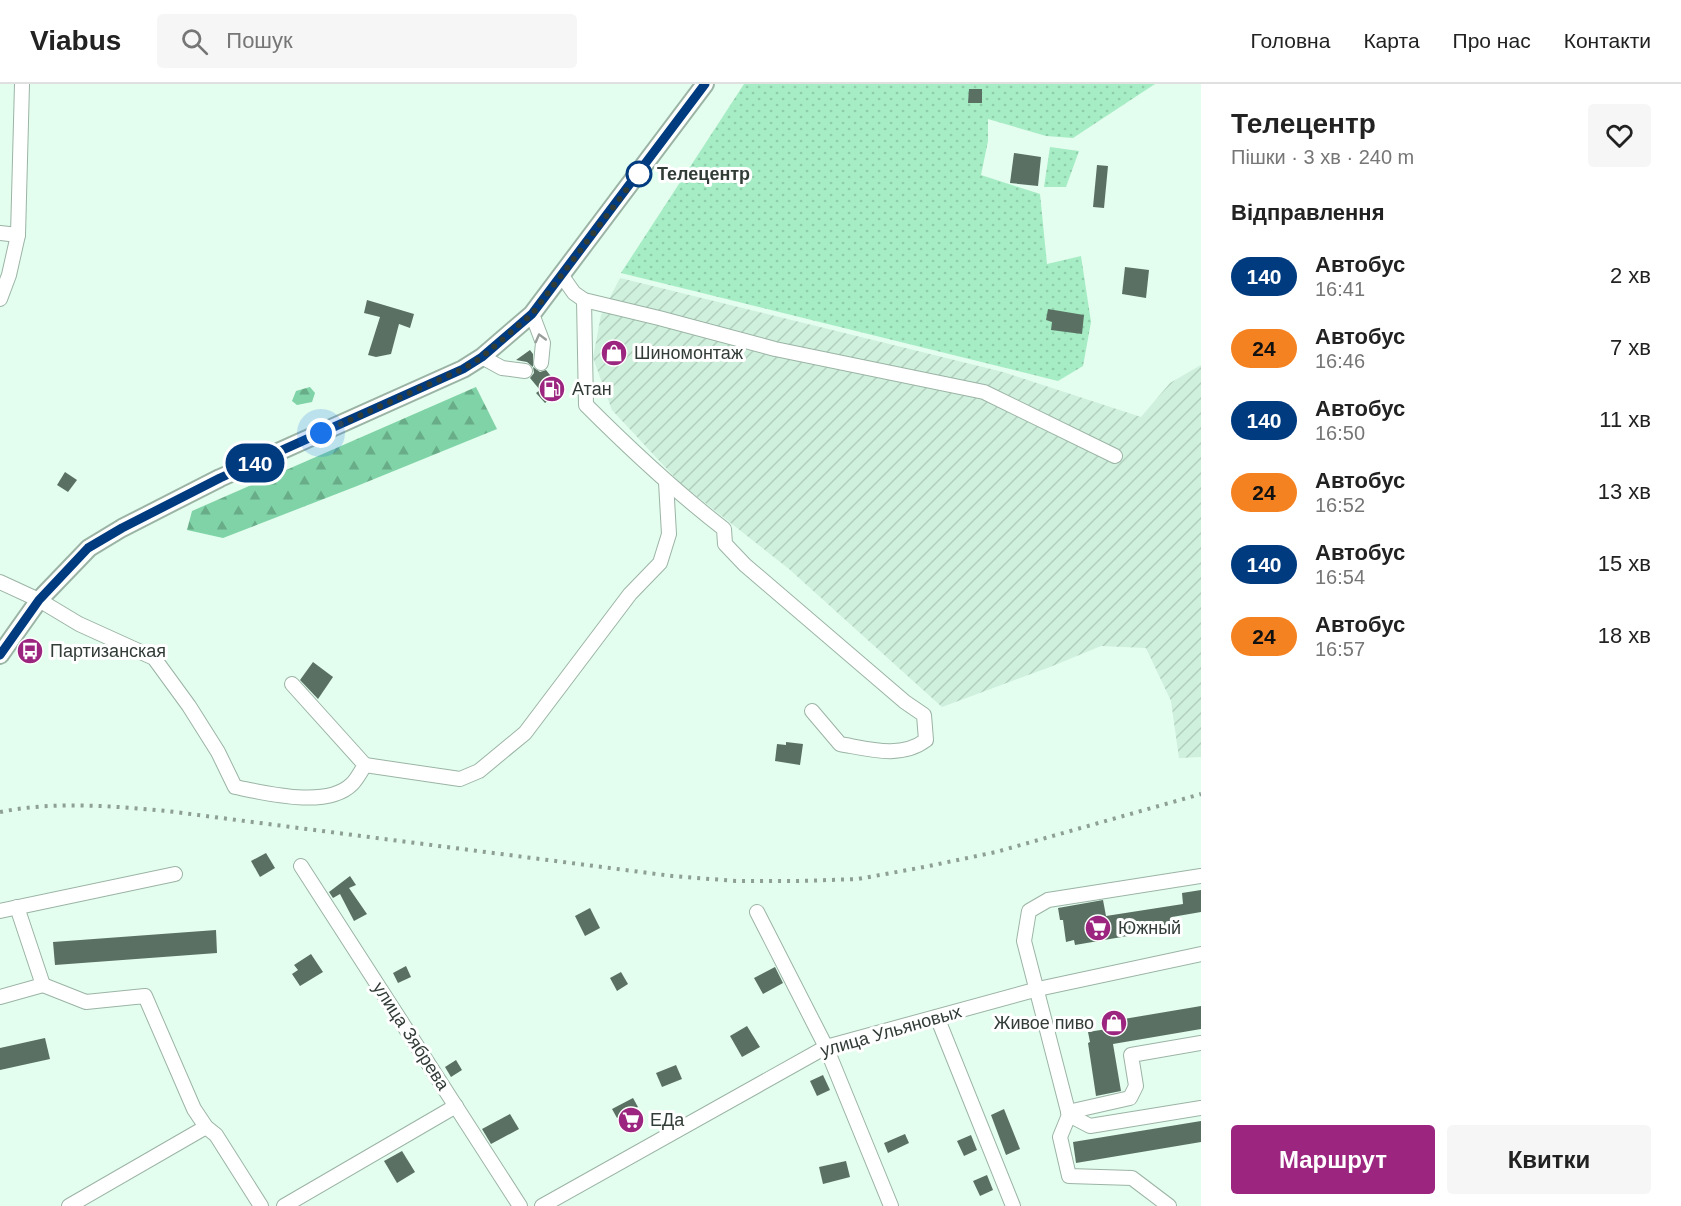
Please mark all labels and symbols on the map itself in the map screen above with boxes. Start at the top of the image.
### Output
marker: Телецентр [626,161,652,187]
place label: Телецентр [657,164,750,184]
one-way arrow [534,333,547,343]
shop icon: Шиномонтаж [599,338,629,368]
place label: Шиномонтаж [634,343,743,363]
fuel station icon: Атан [537,374,567,404]
place label: Атан [572,379,612,399]
your location [306,418,336,448]
line badge: 140 [220,444,290,482]
bus stop icon: Партизанская [15,636,45,666]
place label: Партизанская [50,641,166,661]
supermarket icon: Южный [1083,913,1113,943]
place label: Южный [1118,918,1181,938]
street label: улица Зябрева [369,978,454,1095]
street label: улица Ульяновых [818,1001,964,1061]
shop icon: Живое пиво [1099,1008,1129,1038]
place label: Живое пиво [994,1013,1094,1033]
supermarket icon: ЕДа [616,1105,646,1135]
place label: ЕДа [650,1110,685,1130]

